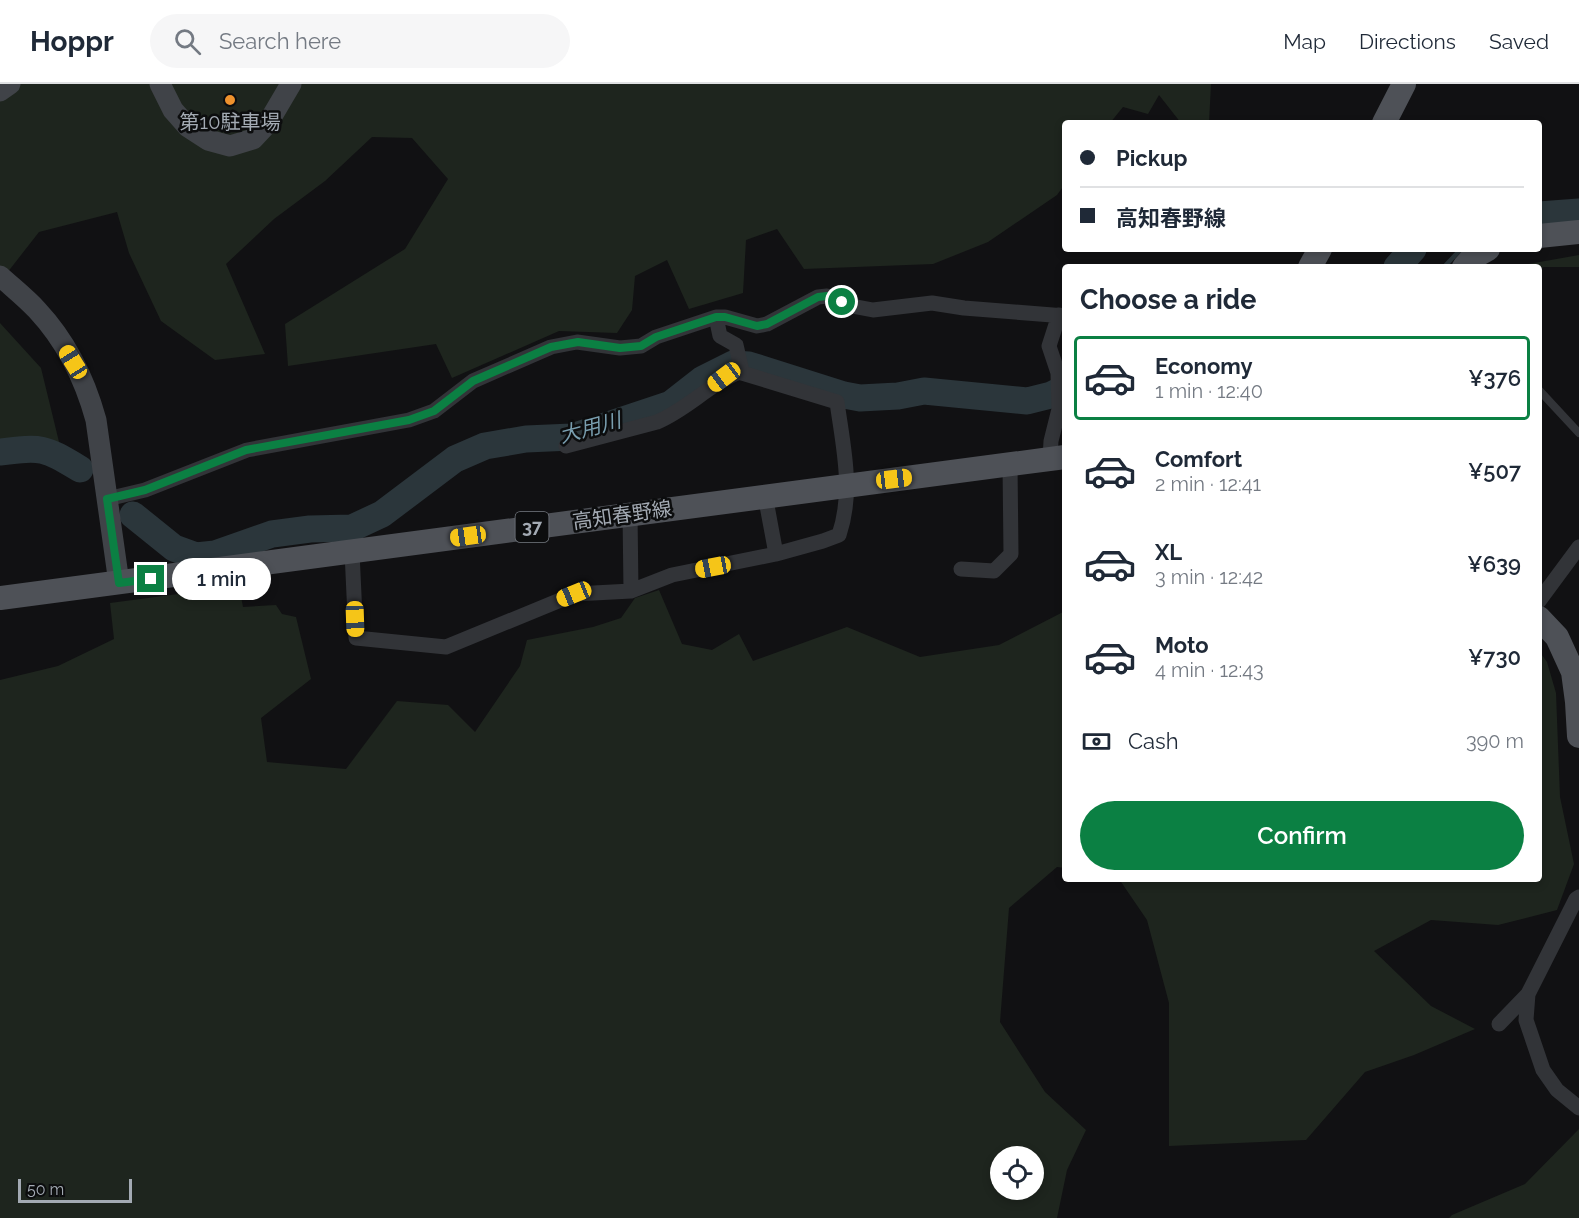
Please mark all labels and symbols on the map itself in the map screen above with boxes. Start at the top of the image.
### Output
marker: 第10駐車場 [223,93,237,107]
place label: 第10駐車場 [180,110,280,134]
route start [828,288,855,315]
car [56,342,90,382]
car [704,359,744,395]
water label: 大用川 [556,407,625,448]
car [875,468,913,490]
street label: 高知春野線 [571,496,673,534]
road number: 37 [516,512,548,542]
car [449,525,487,547]
car [694,555,732,579]
callout: 1 min [172,558,271,600]
route end [137,565,164,592]
car [554,579,594,609]
car [345,601,365,637]
scale bar [18,1176,132,1204]

